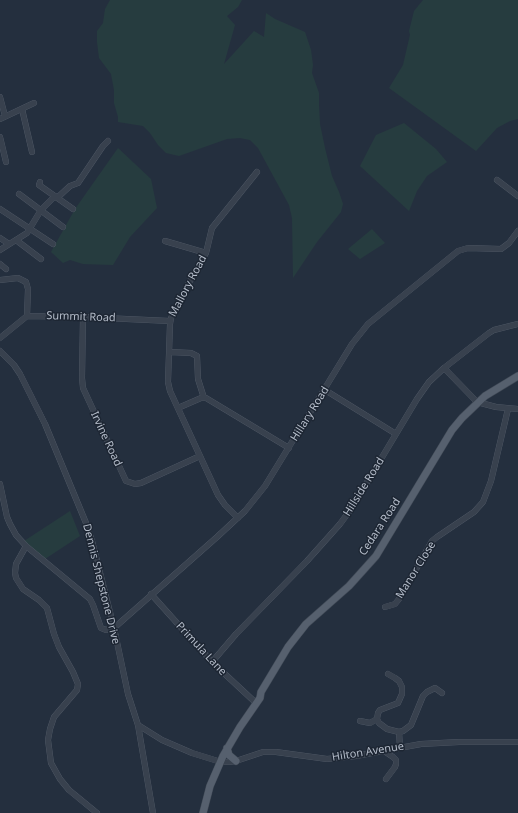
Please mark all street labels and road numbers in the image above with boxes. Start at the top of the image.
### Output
street label: Mallory Road [166,253,210,319]
street label: Summit Road [46,309,116,325]
street label: Hillary Road [288,384,332,444]
street label: Irvine Road [88,409,124,469]
street label: Hillside Road [341,455,387,519]
street label: Cedara Road [357,496,403,558]
street label: Dennis Shepstone Drive [80,522,122,646]
street label: Manor Close [393,539,439,601]
street label: Primula Lane [173,620,229,678]
street label: Hilton Avenue [331,740,405,764]

